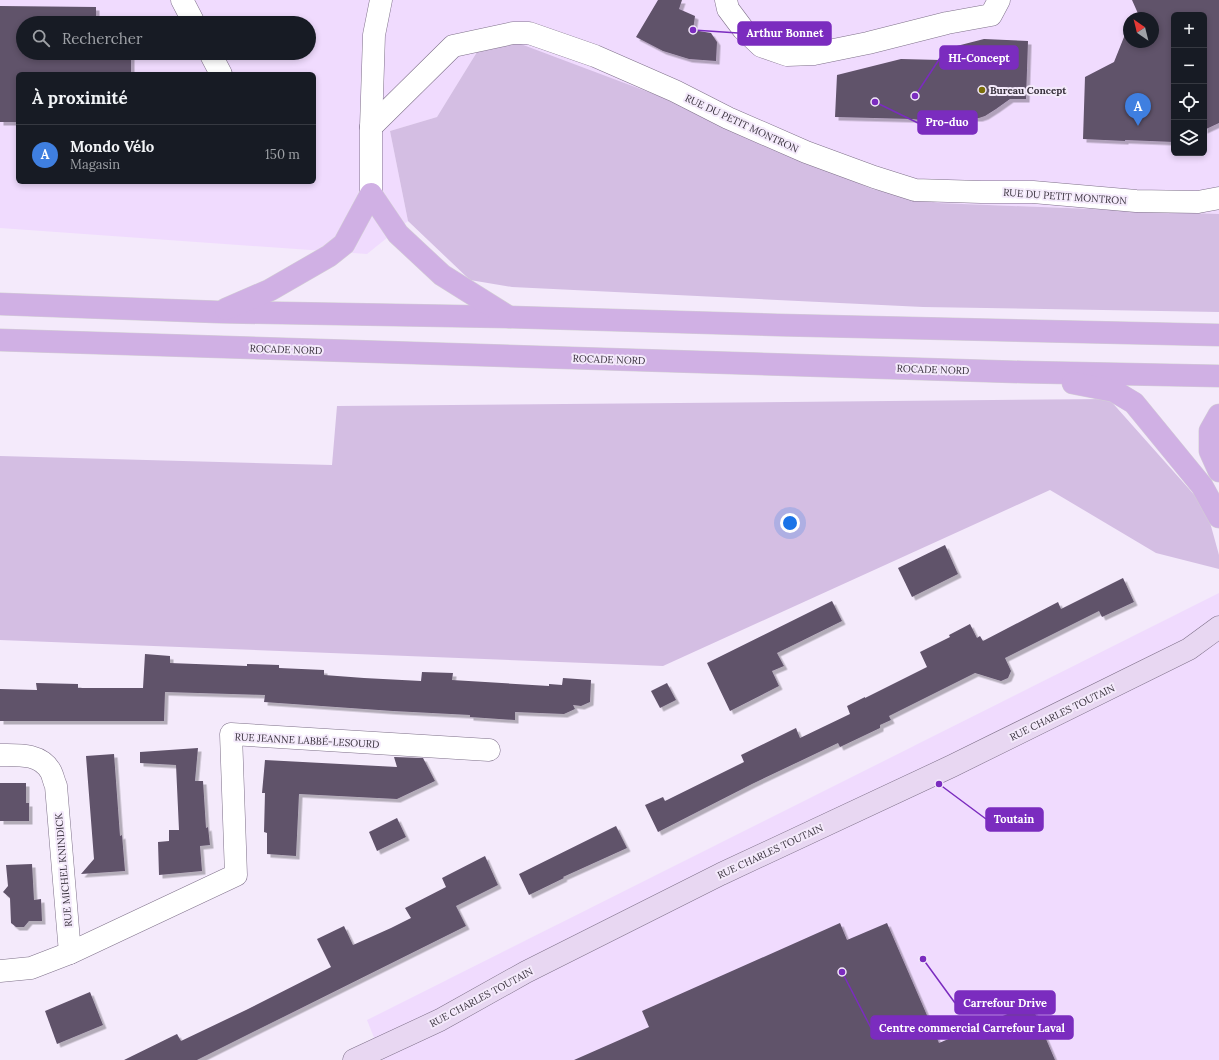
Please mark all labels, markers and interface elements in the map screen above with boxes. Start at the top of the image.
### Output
north arrow [1123,12,1159,48]
map controls [1171,12,1207,156]
button: + [1171,12,1207,48]
search box [16,16,316,60]
callout: Arthur Bonnet [738,22,831,45]
text: Arthur Bonnet [747,26,824,40]
icon: search [30,27,52,49]
text: Rechercher [62,29,142,48]
callout: HI-Concept [940,46,1018,69]
button: − [1171,48,1207,84]
text: HI-Concept [948,51,1010,65]
place label: Bureau Concept [990,84,1067,97]
button: locate [1171,84,1207,120]
marker: Bureau Concept [977,85,987,95]
text: À proximité [32,87,128,109]
street label: RUE DU PETIT MONTRON [683,91,801,156]
pin: A [1125,93,1151,126]
callout: Pro-duo [918,111,977,134]
text: Pro-duo [925,115,969,129]
button: layers [1171,120,1207,156]
text: Mondo Vélo [70,137,154,156]
text: A [41,146,49,163]
text: 150 m [265,146,300,163]
text: Magasin [70,156,120,173]
street label: RUE DU PETIT MONTRON [1003,186,1128,207]
street label: ROCADE NORD [249,342,323,357]
street label: ROCADE NORD [572,352,646,367]
street label: ROCADE NORD [896,362,970,377]
your location [780,513,800,533]
street label: RUE CHARLES TOUTAIN [1007,681,1117,744]
street label: RUE JEANNE LABBÉ-LESOURD [234,730,380,751]
callout: Toutain [986,808,1043,831]
street label: RUE MICHEL KNINDICK [52,812,75,927]
text: Toutain [994,812,1034,826]
street label: RUE CHARLES TOUTAIN [715,821,826,882]
street label: RUE CHARLES TOUTAIN [427,964,536,1030]
callout: Carrefour Drive [955,991,1055,1014]
text: Carrefour Drive [963,996,1047,1010]
callout: Centre commercial Carrefour Laval [871,1016,1073,1039]
text: Centre commercial Carrefour Laval [879,1021,1066,1035]

